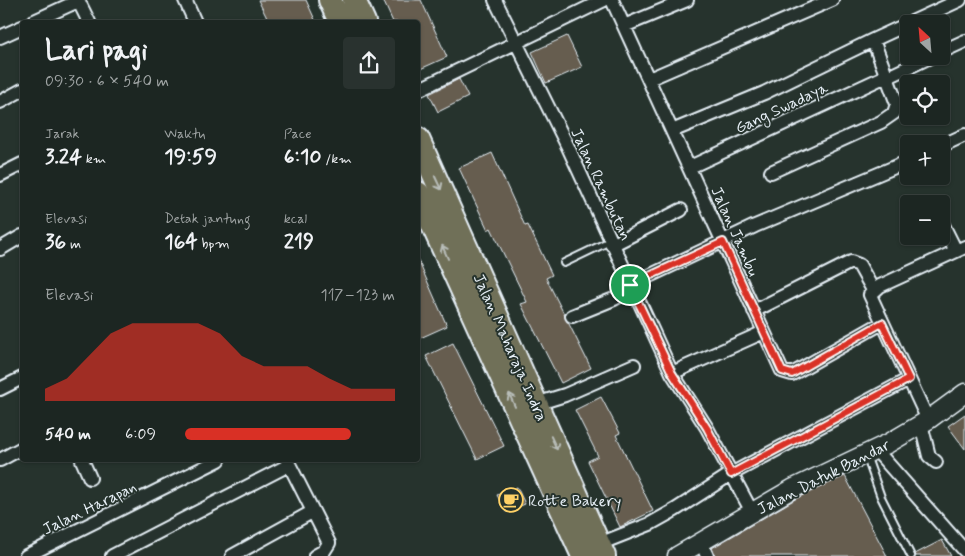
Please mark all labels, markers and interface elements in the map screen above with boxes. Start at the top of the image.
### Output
north arrow [900,15,950,65]
map controls [900,15,950,245]
text: Lari pagi [45,33,148,70]
button: share [343,37,395,89]
text: 09:30 · 6 × 540 m [45,71,169,92]
button: locate [900,75,950,125]
street label: Gang Swadaya [732,78,832,140]
text: Jarak [45,125,80,143]
text: Waktu [164,125,206,143]
text: Pace [284,125,312,143]
street label: Jalan Rambutan [565,125,636,244]
button: + [900,135,950,185]
text: 3.24 [45,143,82,171]
text: 19:59 [164,143,217,171]
text: 6:10 [284,143,321,171]
text: km [82,150,106,168]
text: /km [321,150,352,168]
one-way arrow [433,175,443,190]
street label: Jalan Jambu [706,183,764,280]
button: − [900,195,950,245]
text: Elevasi [45,210,87,228]
text: Detak jantung [164,210,251,228]
text: kcal [284,210,307,228]
text: 36 [45,228,66,256]
text: 164 [164,228,198,256]
text: 219 [284,228,314,256]
text: m [66,235,81,253]
text: bpm [198,235,230,253]
one-way arrow [439,245,449,260]
pin [609,264,651,306]
street label: Jalan Maharaja Indra [468,271,552,425]
icon: arrive [616,271,644,299]
text: Elevasi [45,285,93,306]
text: 117–123 m [321,285,395,306]
one-way arrow [506,393,516,408]
text: 540 m [45,424,91,445]
text: 6:09 [125,424,156,445]
one-way arrow [550,435,559,450]
street label: Jalan Datuk Bandar [754,435,894,520]
street label: Jalan Harapan [39,477,140,540]
cafe icon: Rotte Bakery [498,487,524,513]
place label: Rotte Bakery [528,491,621,512]

